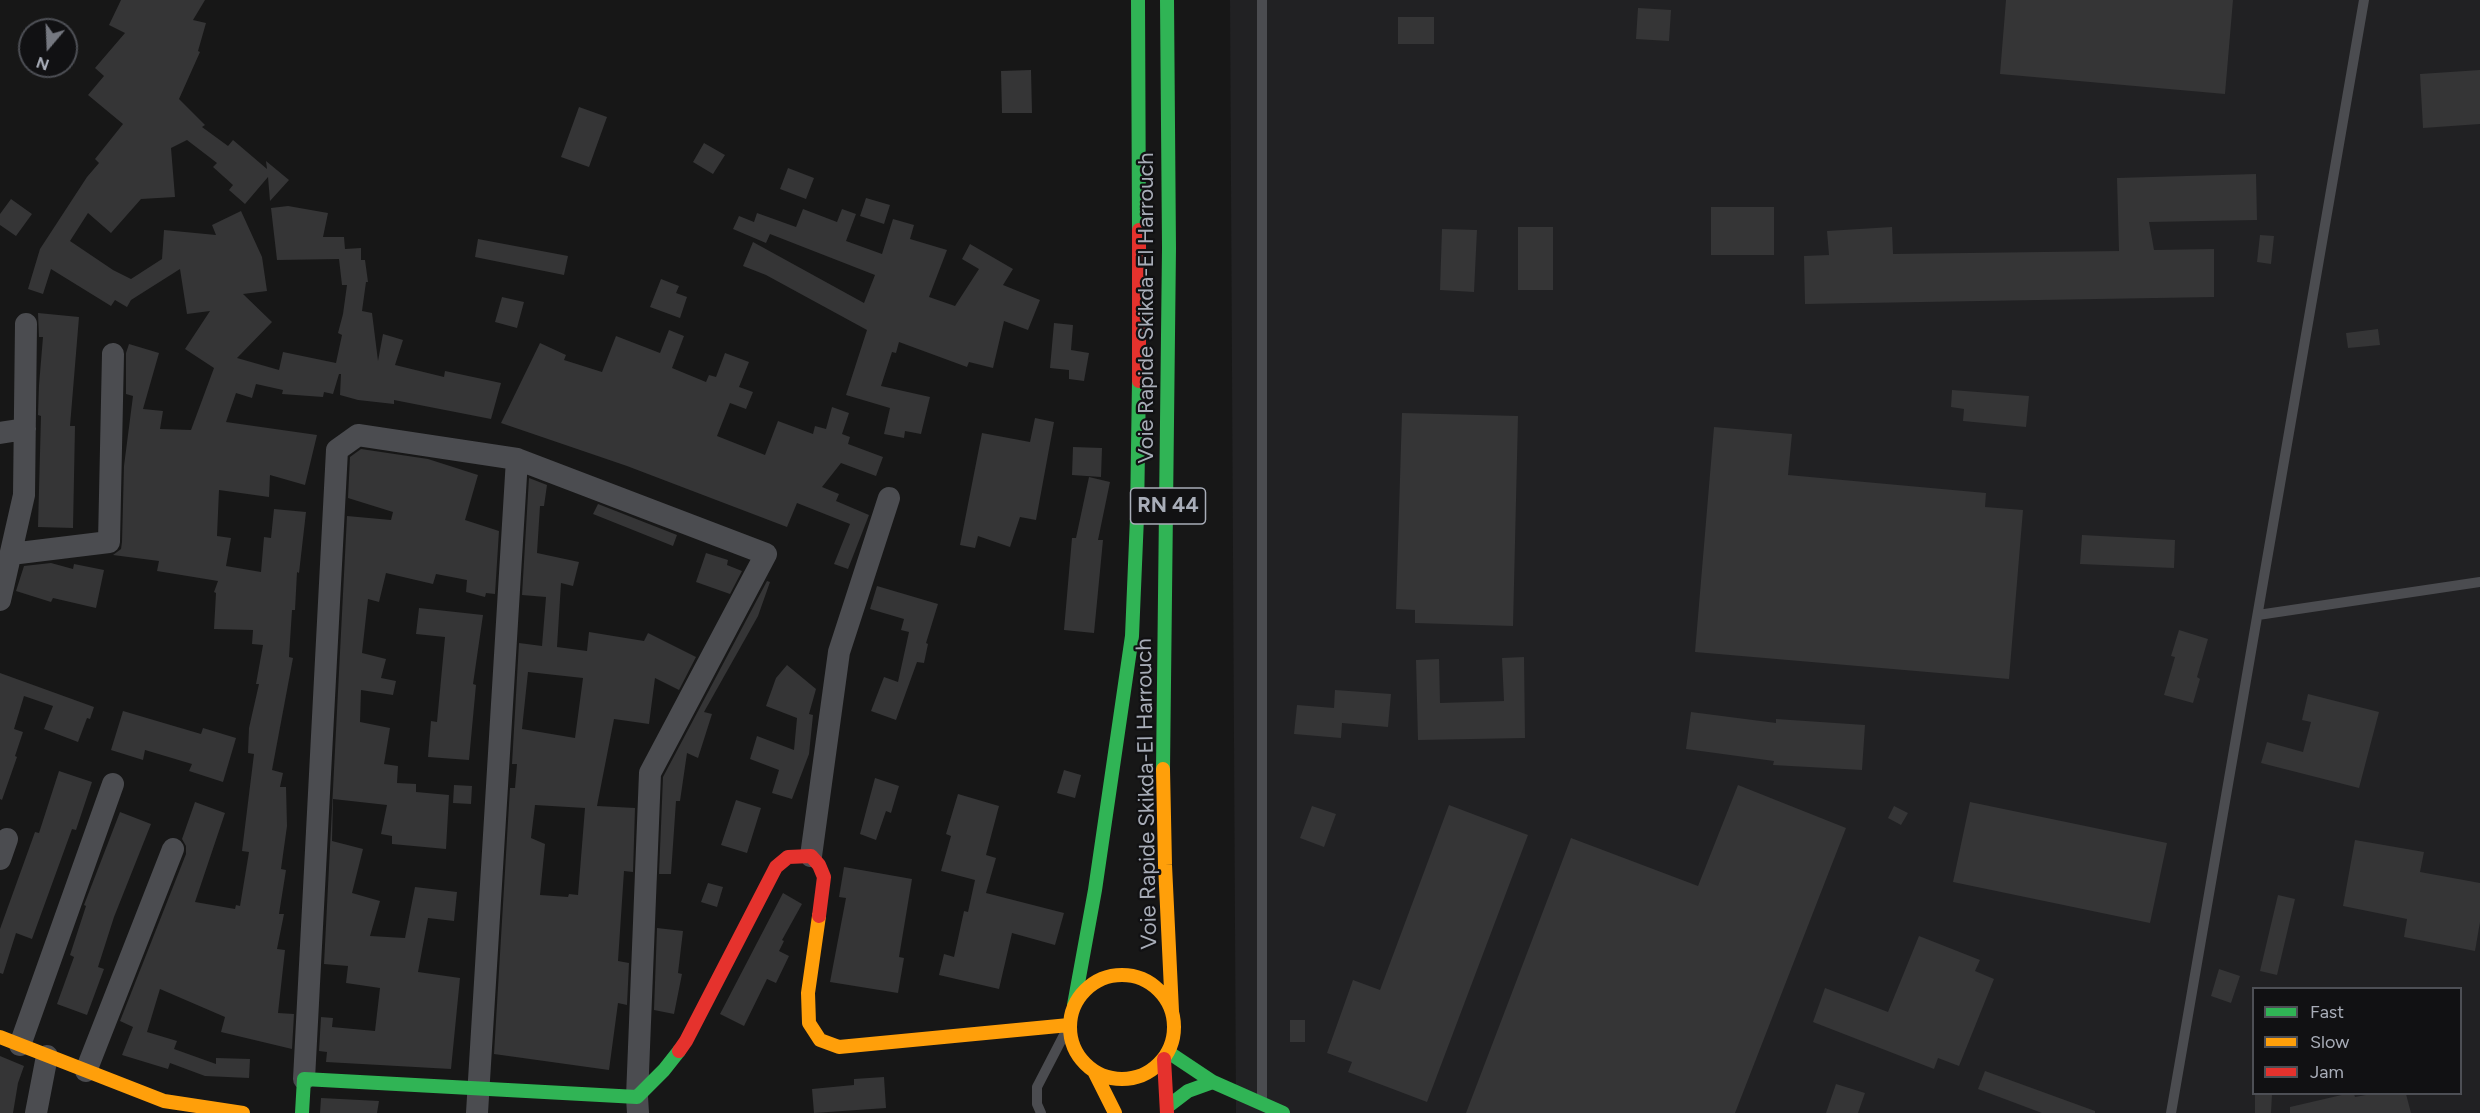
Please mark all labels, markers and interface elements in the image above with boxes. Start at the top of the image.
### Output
north arrow [18,18,78,78]
text: N [34,53,52,75]
street label: Voie Rapide Skikda-El Harrouch [1134,152,1160,464]
road number: RN 44 [1130,488,1206,524]
street label: Voie Rapide Skikda-El Harrouch [1131,638,1163,950]
legend [2252,987,2462,1095]
text: Fast [2310,1001,2344,1023]
text: Slow [2310,1031,2349,1053]
text: Jam [2310,1061,2344,1083]

